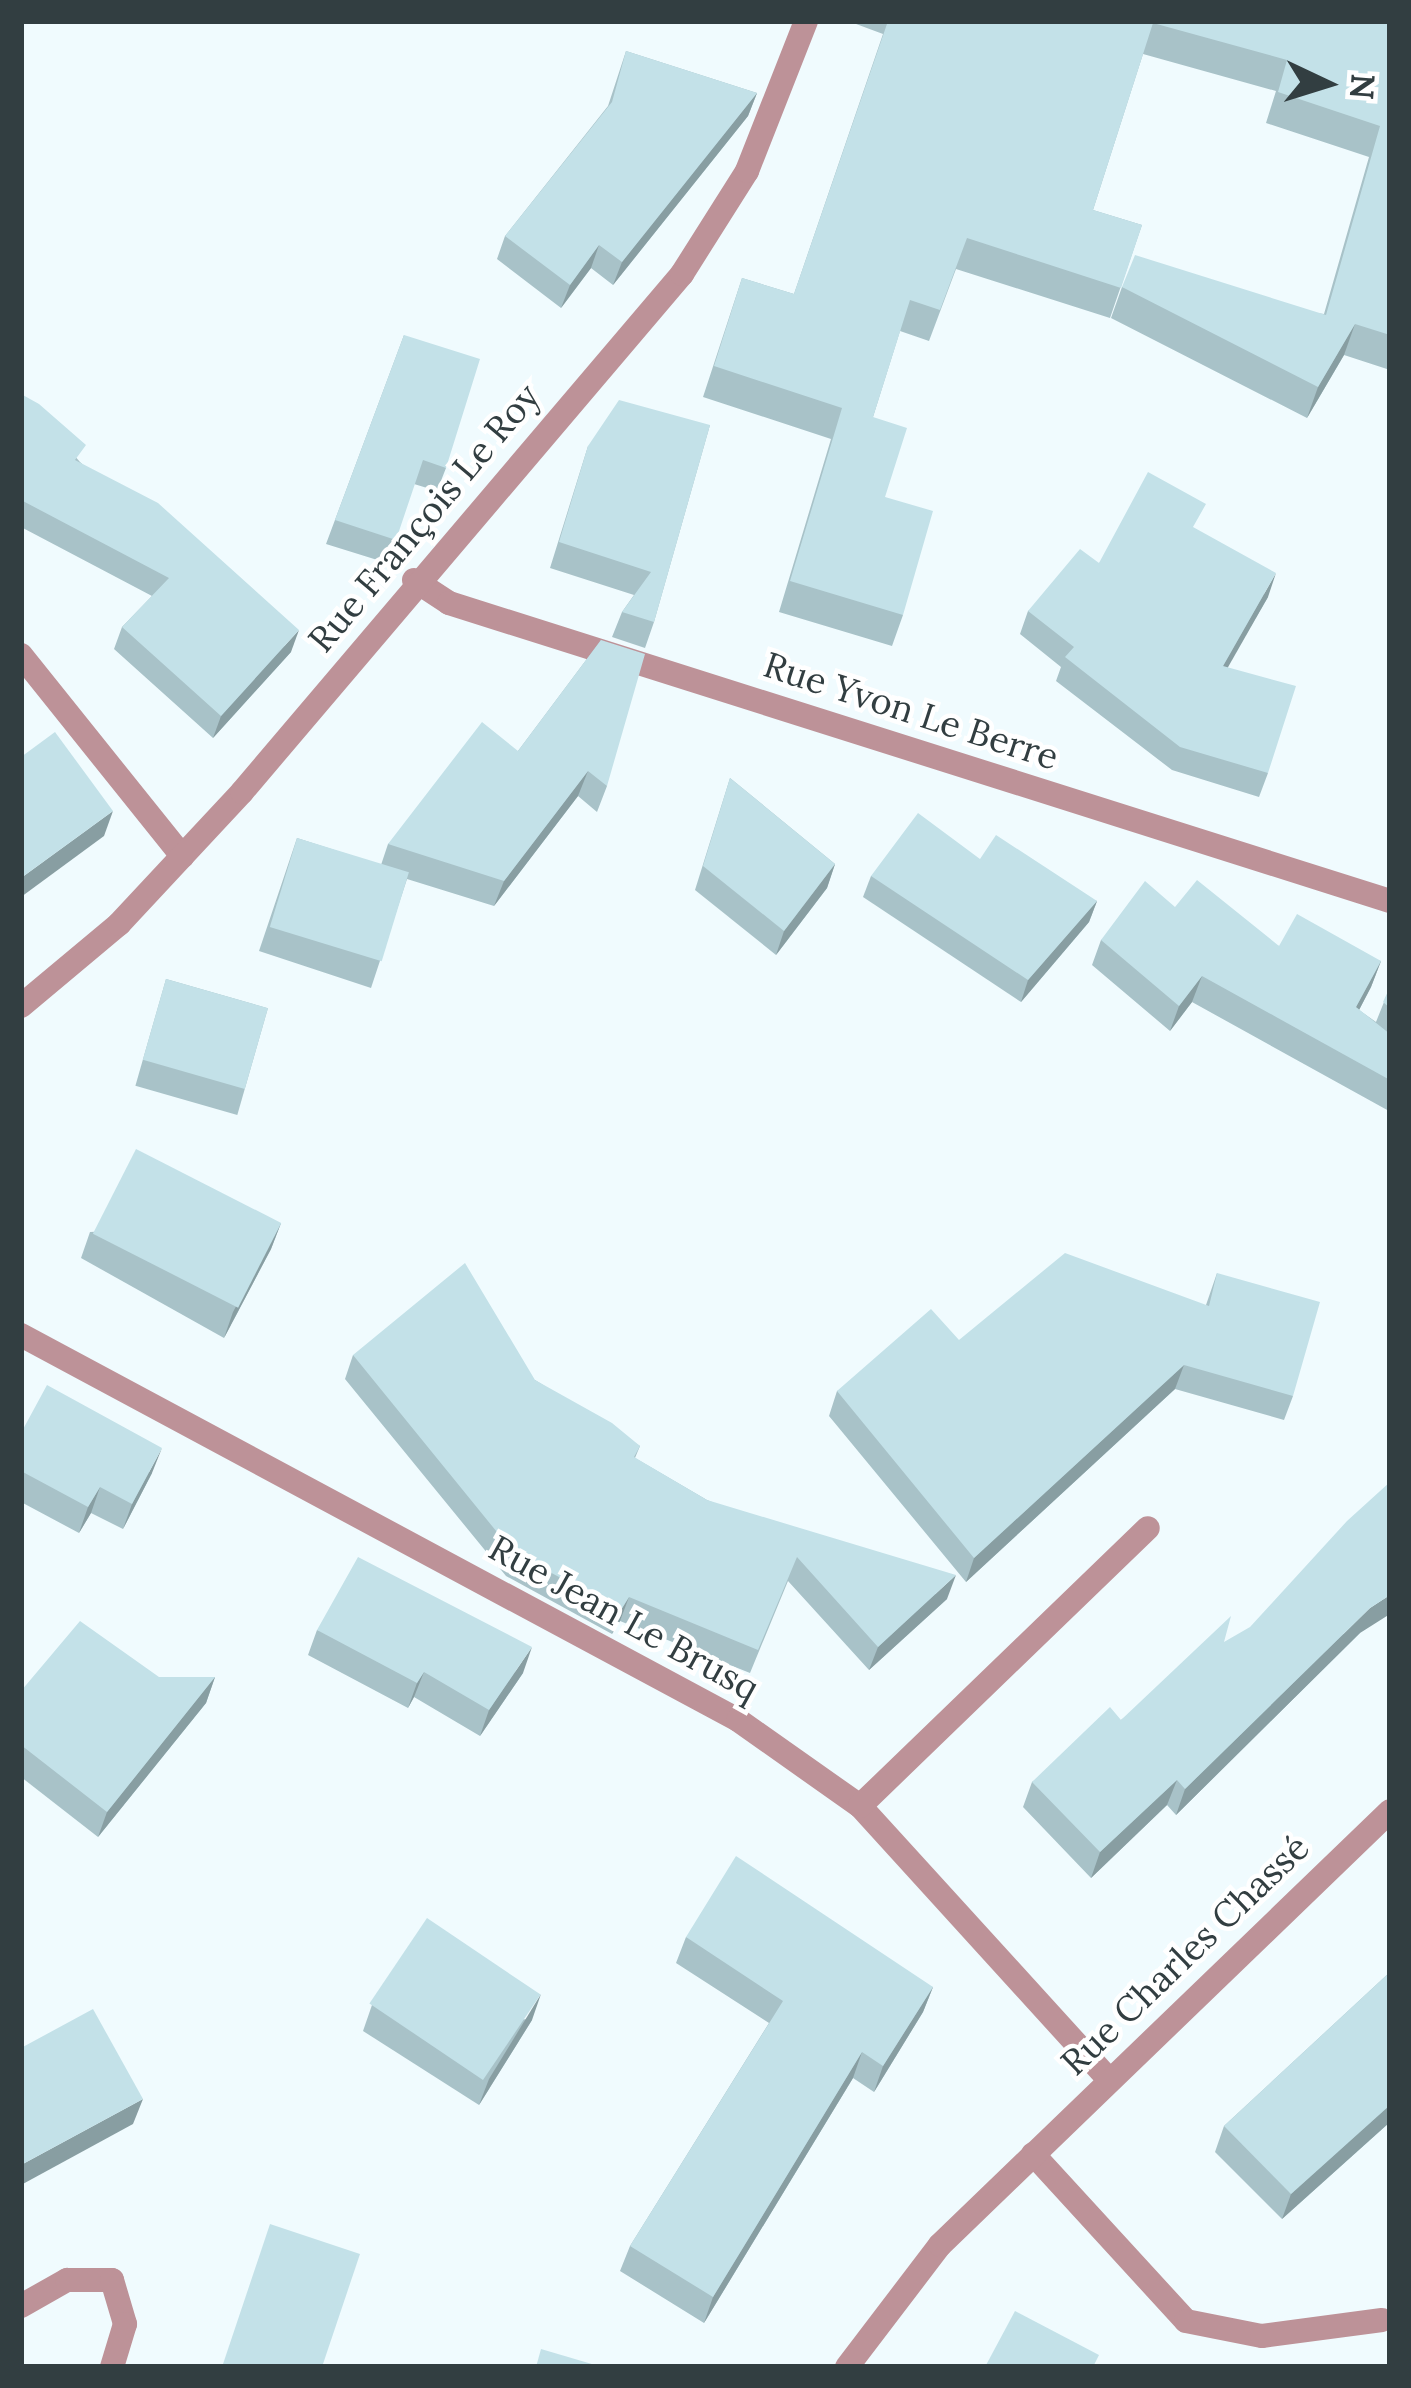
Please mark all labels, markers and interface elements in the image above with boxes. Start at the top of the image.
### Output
north arrow [1267,24,1387,144]
text: N [1341,72,1385,101]
street label: Rue François Le Roy [299,375,549,661]
street label: Rue Yvon Le Berre [758,643,1064,779]
street label: Rue Jean Le Brusq [482,1526,766,1710]
street label: Rue Charles Chassé [1052,1826,1318,2084]

